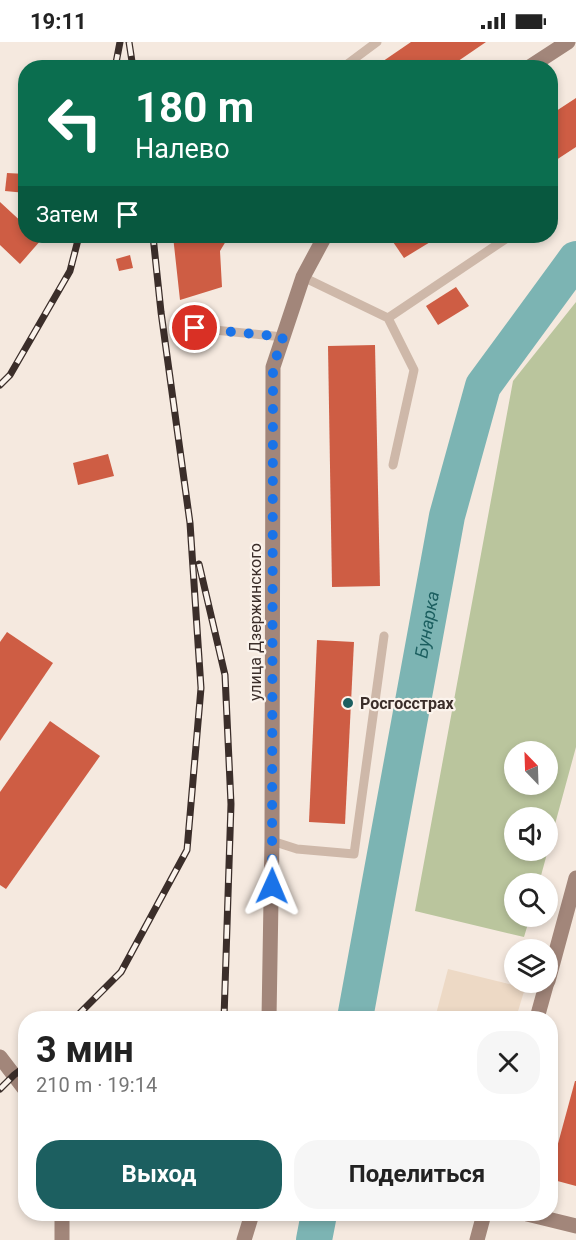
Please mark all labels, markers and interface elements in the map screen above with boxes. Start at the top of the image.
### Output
text: 19:11 [30,9,87,34]
text: 180 m [135,83,254,132]
icon: left [36,84,114,162]
text: Налево [135,133,230,165]
icon: arrive [111,198,144,231]
text: Затем [36,202,99,227]
pin [169,302,220,353]
icon: arrive [178,311,211,344]
street label: улица Дзержинского [246,543,265,701]
water label: Бунарка [410,589,443,660]
place label: Росгосстрах [360,694,455,713]
marker: Росгосстрах [341,696,355,710]
north arrow [504,741,558,795]
map controls [504,741,558,993]
button: sound [504,807,558,861]
position arrow [240,854,304,918]
button: search [504,873,558,927]
button: layers [504,939,558,993]
text: 3 мин [36,1029,134,1071]
button: close [477,1031,540,1094]
text: 210 m · 19:14 [36,1073,157,1097]
button: Выход [36,1140,282,1209]
button: Поделиться [294,1140,540,1209]

